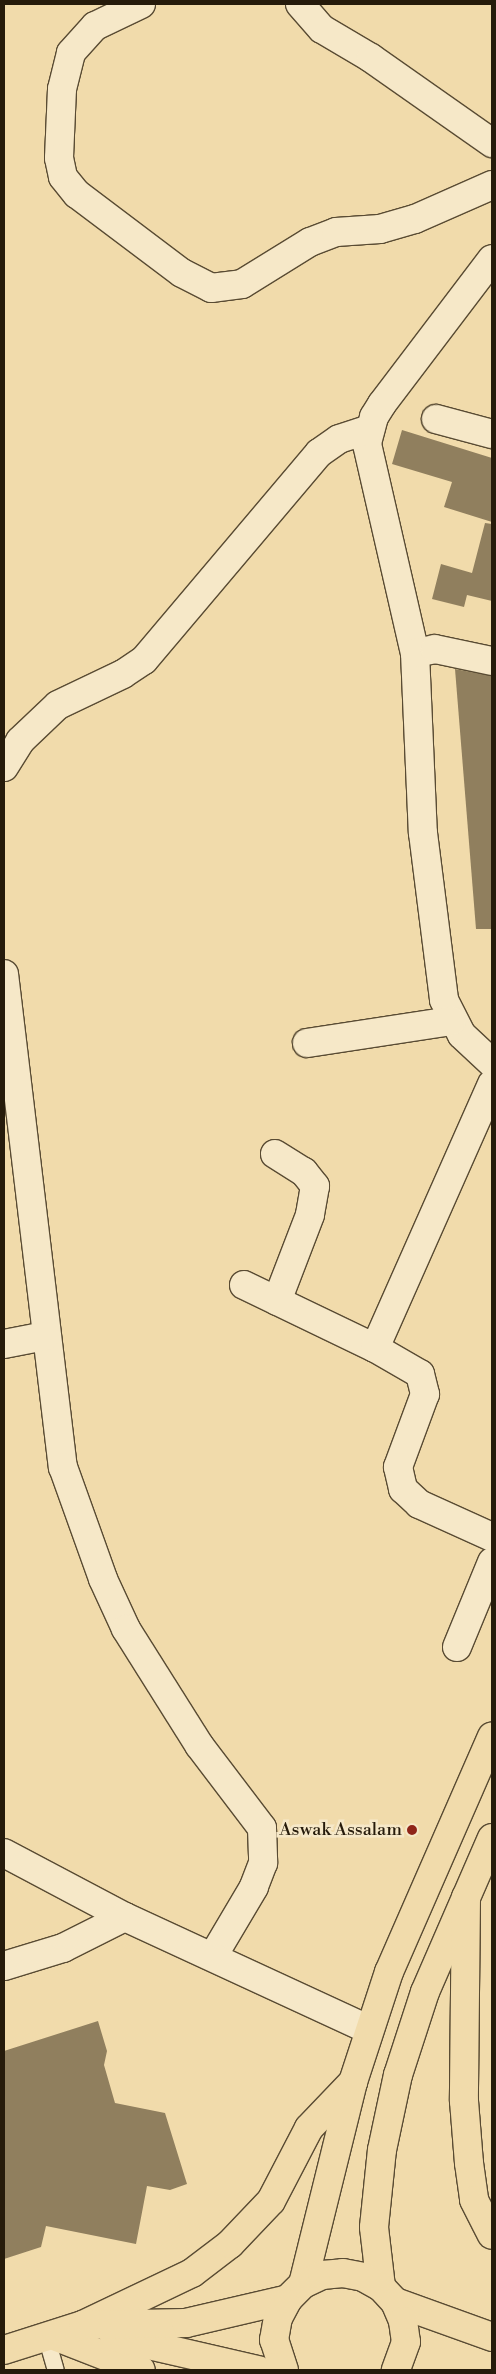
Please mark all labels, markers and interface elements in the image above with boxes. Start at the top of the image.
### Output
place label: Aswak Assalam [279,1819,402,1841]
marker: Aswak Assalam [406,1824,418,1836]

